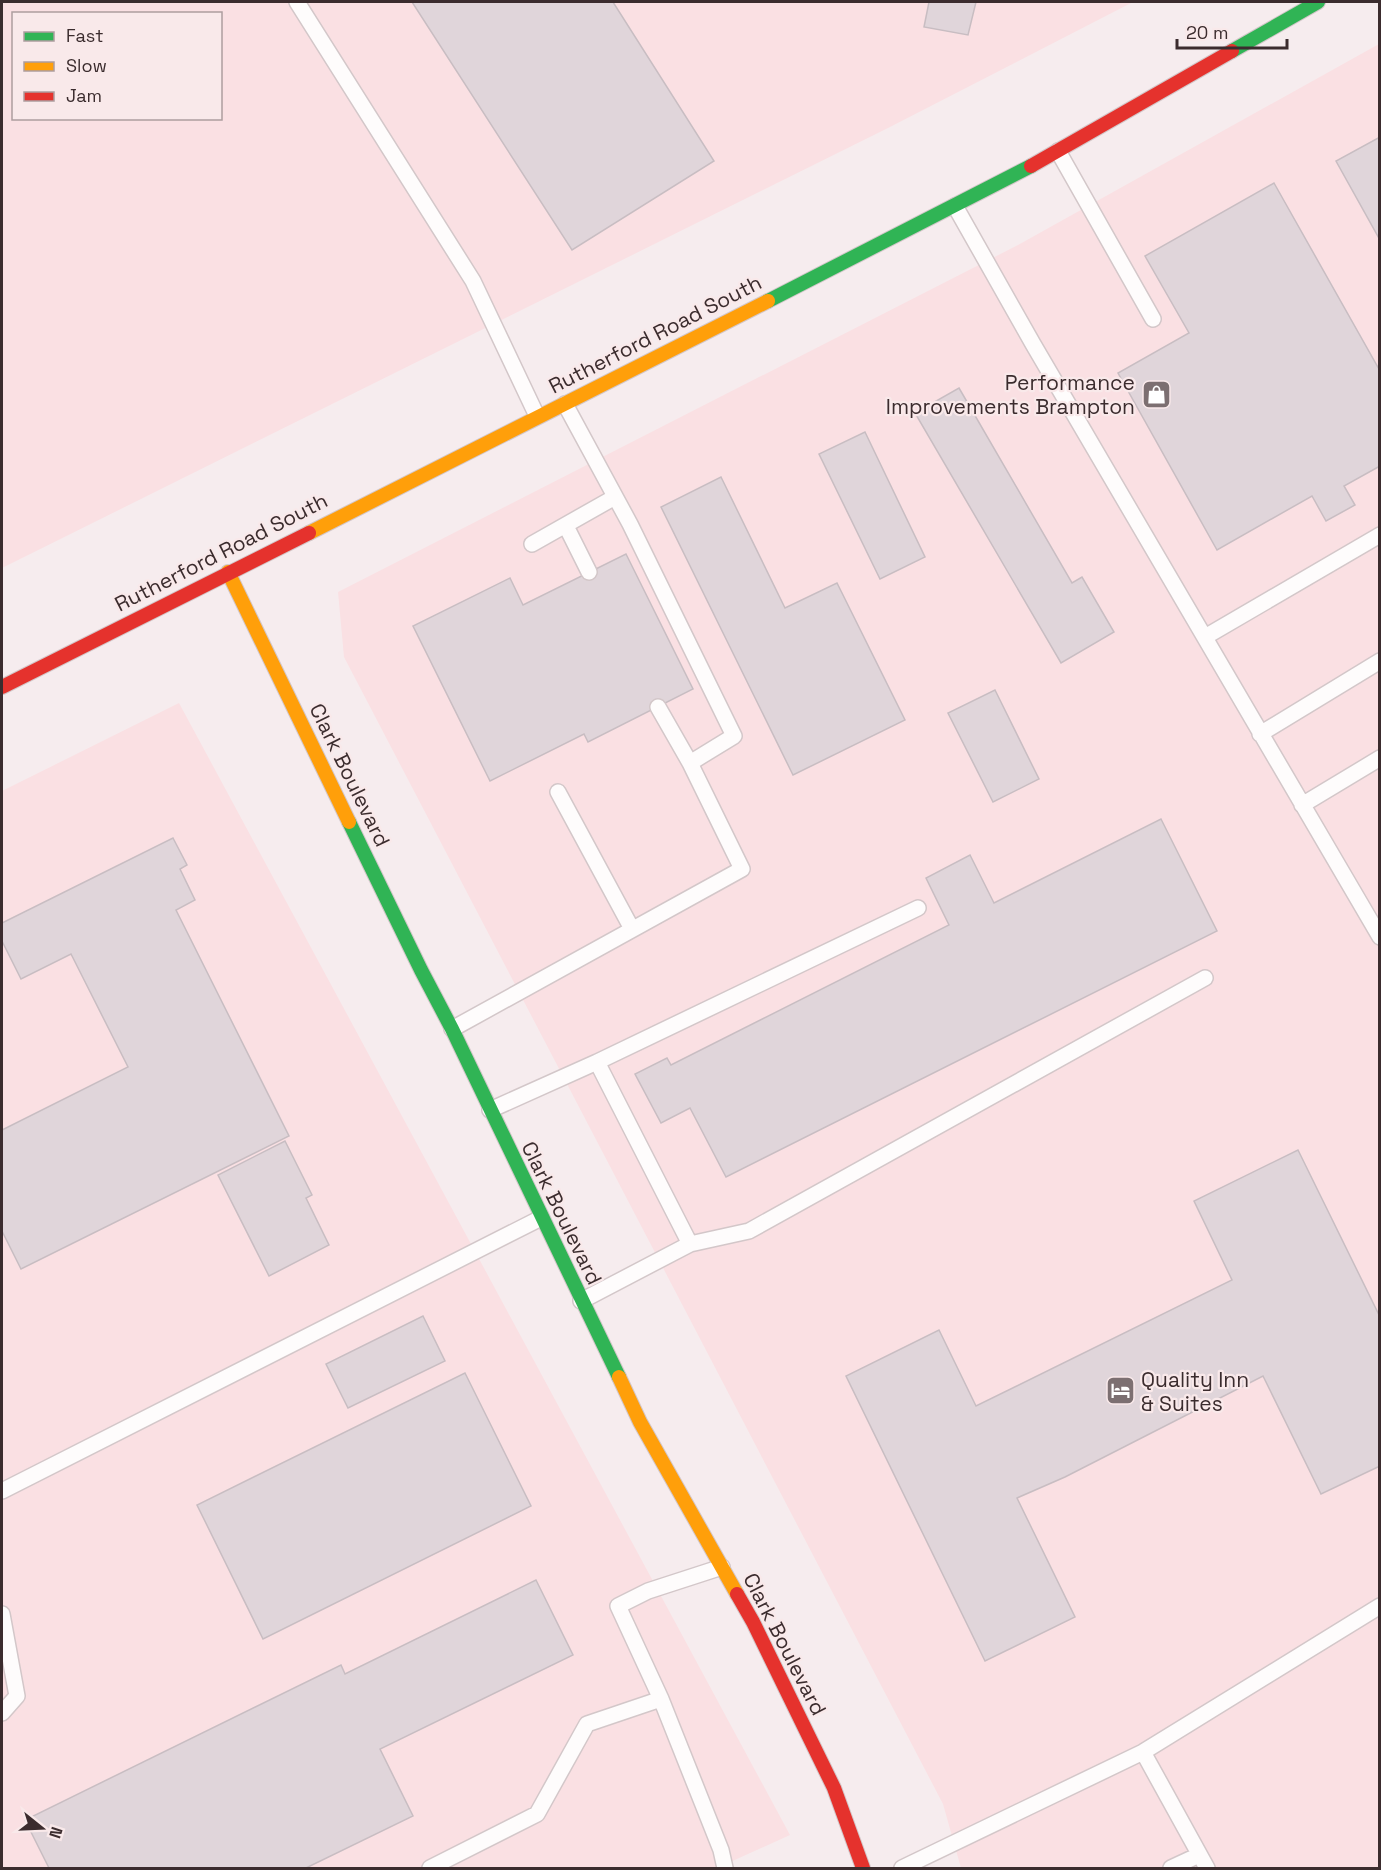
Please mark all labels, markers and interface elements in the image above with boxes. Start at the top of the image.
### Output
legend [12,12,222,120]
scale bar [1177,12,1286,50]
text: 20 m [1186,21,1229,44]
text: Fast [66,24,103,47]
text: Slow [66,54,107,77]
text: Jam [66,84,102,107]
street label: Rutherford Road South [544,269,766,399]
place label: Performance Improvements Brampton [886,369,1135,420]
shop icon: Performance Improvements Brampton [1140,378,1172,410]
street label: Rutherford Road South [110,487,332,617]
street label: Clark Boulevard [304,699,396,851]
street label: Clark Boulevard [516,1137,608,1289]
place label: Quality Inn & Suites [1141,1366,1249,1417]
hotel icon: Quality Inn & Suites [1104,1375,1136,1407]
street label: Clark Boulevard [737,1568,833,1720]
north arrow [12,1798,72,1858]
text: N [44,1824,67,1841]

